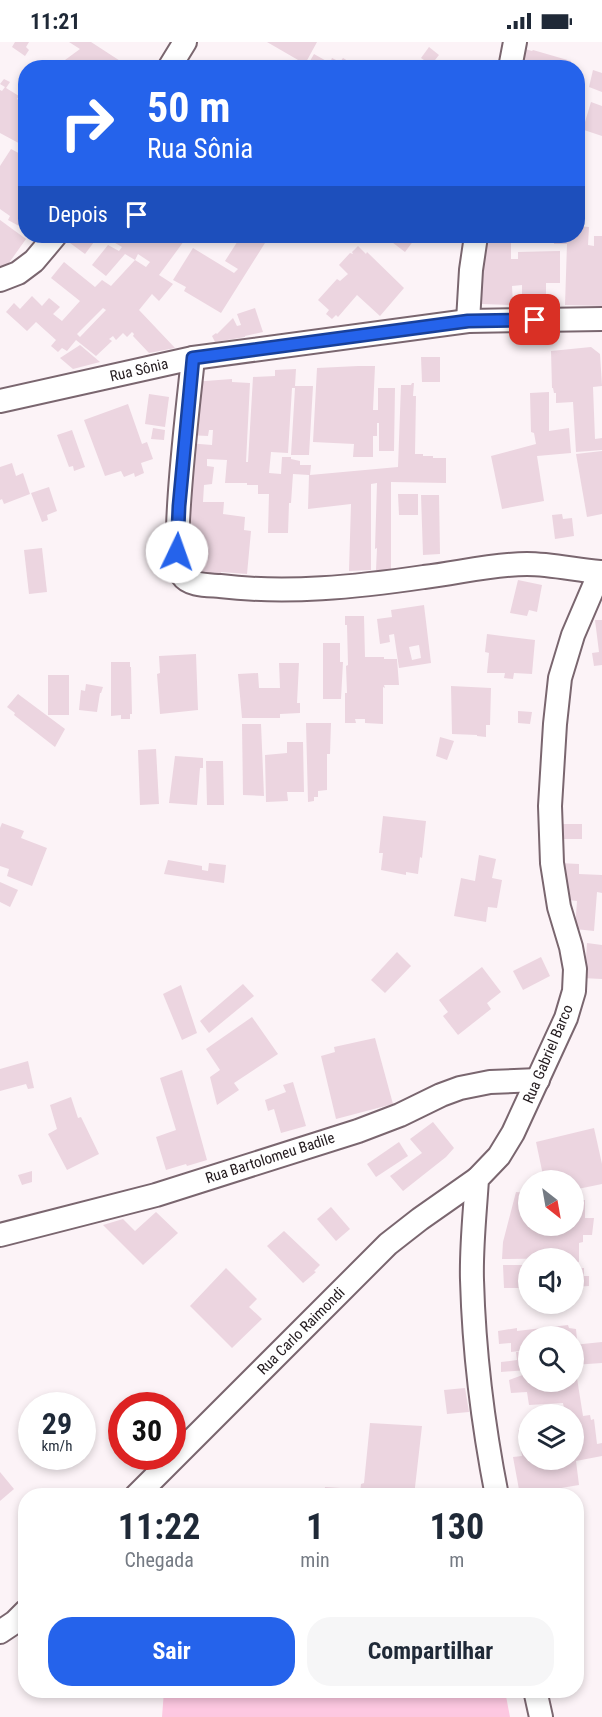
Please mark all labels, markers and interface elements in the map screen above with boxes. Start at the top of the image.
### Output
text: 11:21 [30,9,81,34]
text: 50 m [147,83,230,132]
icon: right [48,84,126,162]
text: Rua Sônia [147,133,253,165]
icon: arrive [120,198,153,231]
text: Depois [48,202,108,227]
pin [509,294,560,345]
icon: arrive [518,303,551,336]
street label: Rua Sônia [108,355,170,385]
position arrow [145,520,209,584]
street label: Rua Gabriel Barco [519,1002,577,1106]
street label: Rua Bartolomeu Badile [203,1129,337,1187]
north arrow [518,1170,584,1236]
map controls [518,1170,584,1470]
button: sound [518,1248,584,1314]
street label: Rua Carlo Raimondi [254,1284,348,1378]
button: search [518,1326,584,1392]
speed limit sign: 30 [108,1392,186,1470]
button: layers [518,1404,584,1470]
text: 29 [42,1406,72,1441]
text: km/h [42,1437,72,1455]
text: 11:22 [118,1506,200,1548]
text: 1 [306,1506,324,1548]
text: 130 [430,1506,484,1548]
text: Chegada [125,1548,194,1572]
text: min [300,1548,330,1572]
text: m [449,1548,464,1572]
button: Sair [48,1617,295,1686]
button: Compartilhar [307,1617,554,1686]

